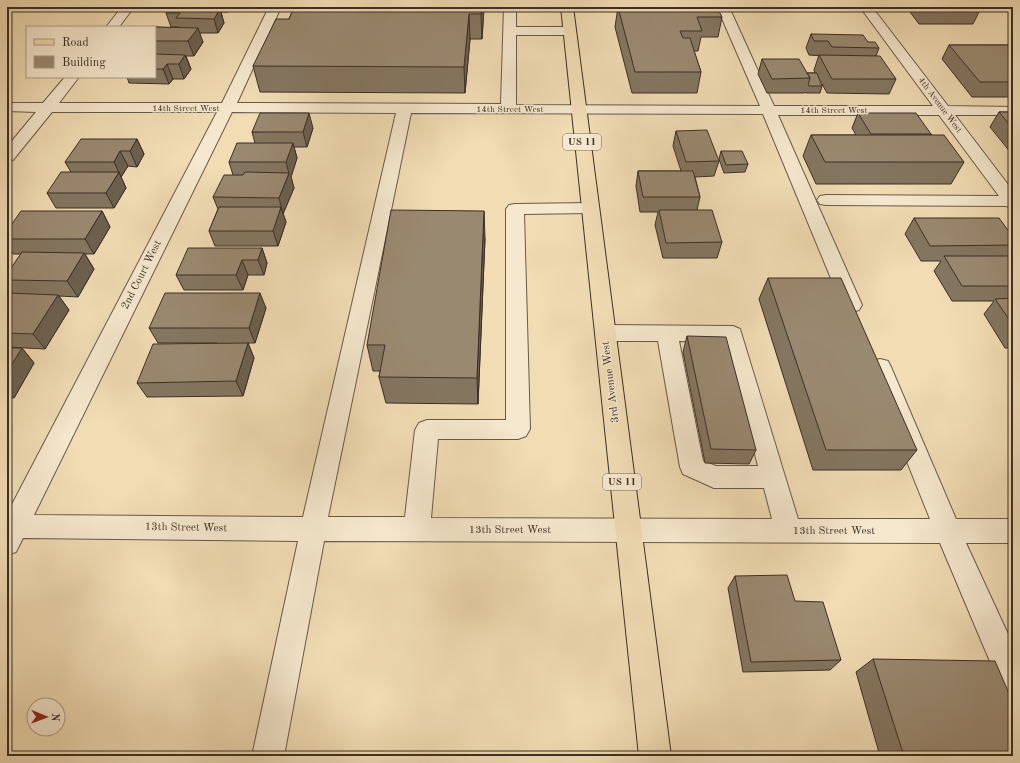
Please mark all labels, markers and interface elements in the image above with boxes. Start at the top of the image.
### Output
legend [26,26,156,78]
text: Road [62,37,89,49]
text: Building [62,57,106,69]
street label: 4th Avenue West [916,76,964,134]
street label: 14th Street West [152,104,220,113]
street label: 14th Street West [476,105,544,114]
street label: 14th Street West [800,106,868,115]
road number: US 11 [563,134,601,150]
street label: 2nd Court West [120,239,164,311]
street label: 3rd Avenue West [601,340,621,423]
road number: US 11 [603,474,641,490]
street label: 13th Street West [145,522,227,534]
street label: 13th Street West [469,525,551,536]
street label: 13th Street West [793,526,875,537]
north arrow [26,697,66,737]
text: N [49,713,60,722]

